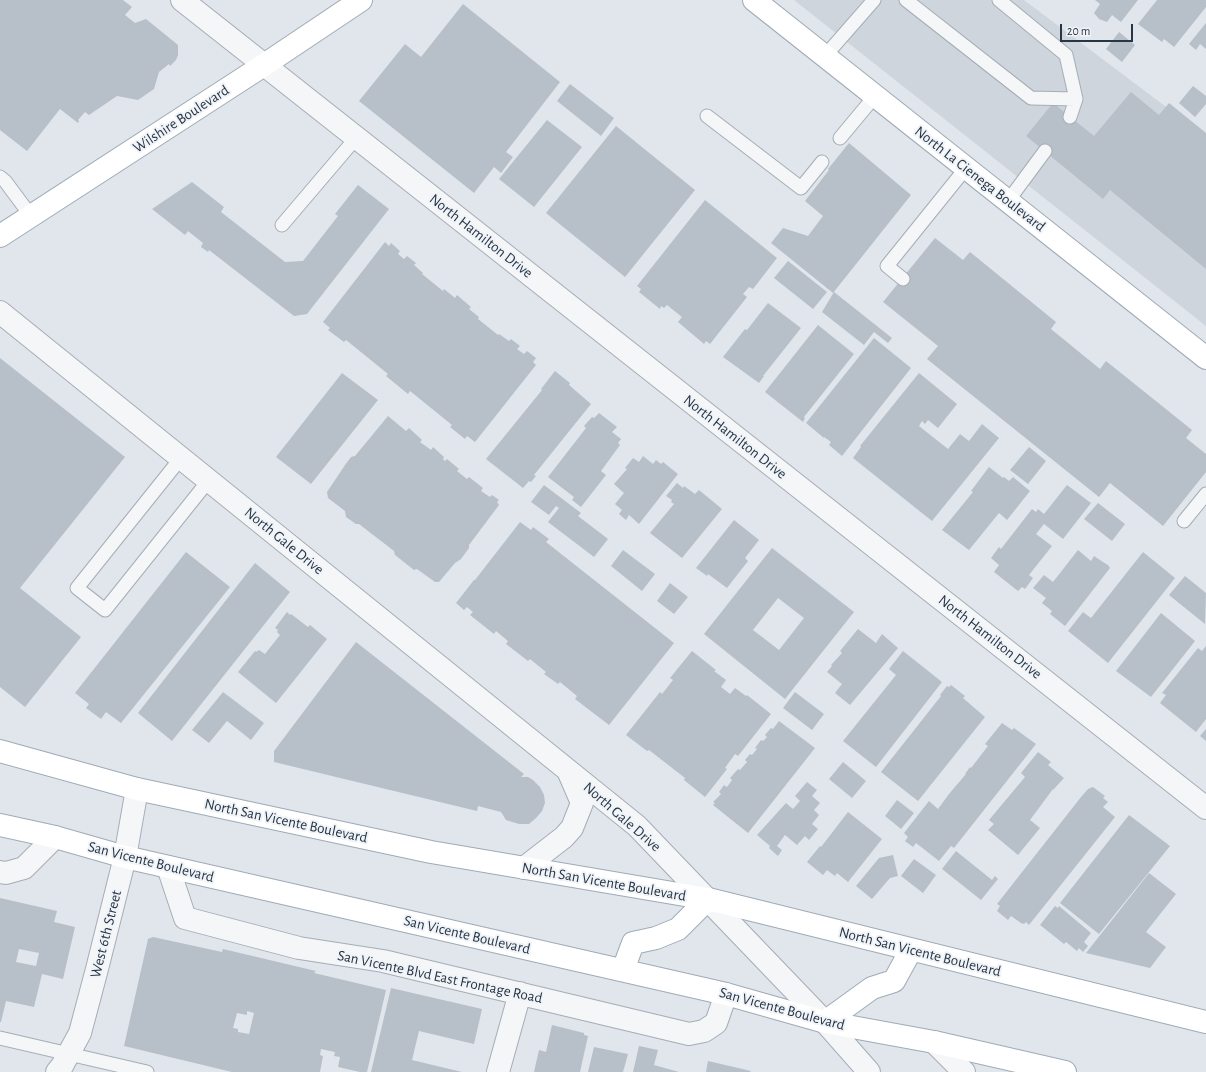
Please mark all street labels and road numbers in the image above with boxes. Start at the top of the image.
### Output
street label: Wilshire Boulevard [130,81,232,157]
street label: North La Cienega Boulevard [911,122,1049,236]
street label: North Hamilton Drive [426,190,536,282]
street label: North Hamilton Drive [680,391,790,483]
street label: North Gale Drive [241,503,327,579]
street label: North Hamilton Drive [935,591,1045,683]
street label: North Gale Drive [579,778,665,856]
street label: North San Vicente Boulevard [203,795,369,847]
street label: San Vicente Boulevard [86,838,216,886]
street label: North San Vicente Boulevard [521,859,687,905]
street label: West 6th Street [86,888,126,980]
street label: San Vicente Boulevard [402,912,532,958]
street label: North San Vicente Boulevard [837,923,1003,981]
street label: San Vicente Blvd East Frontage Road [336,946,544,1008]
street label: San Vicente Boulevard [717,984,847,1034]

